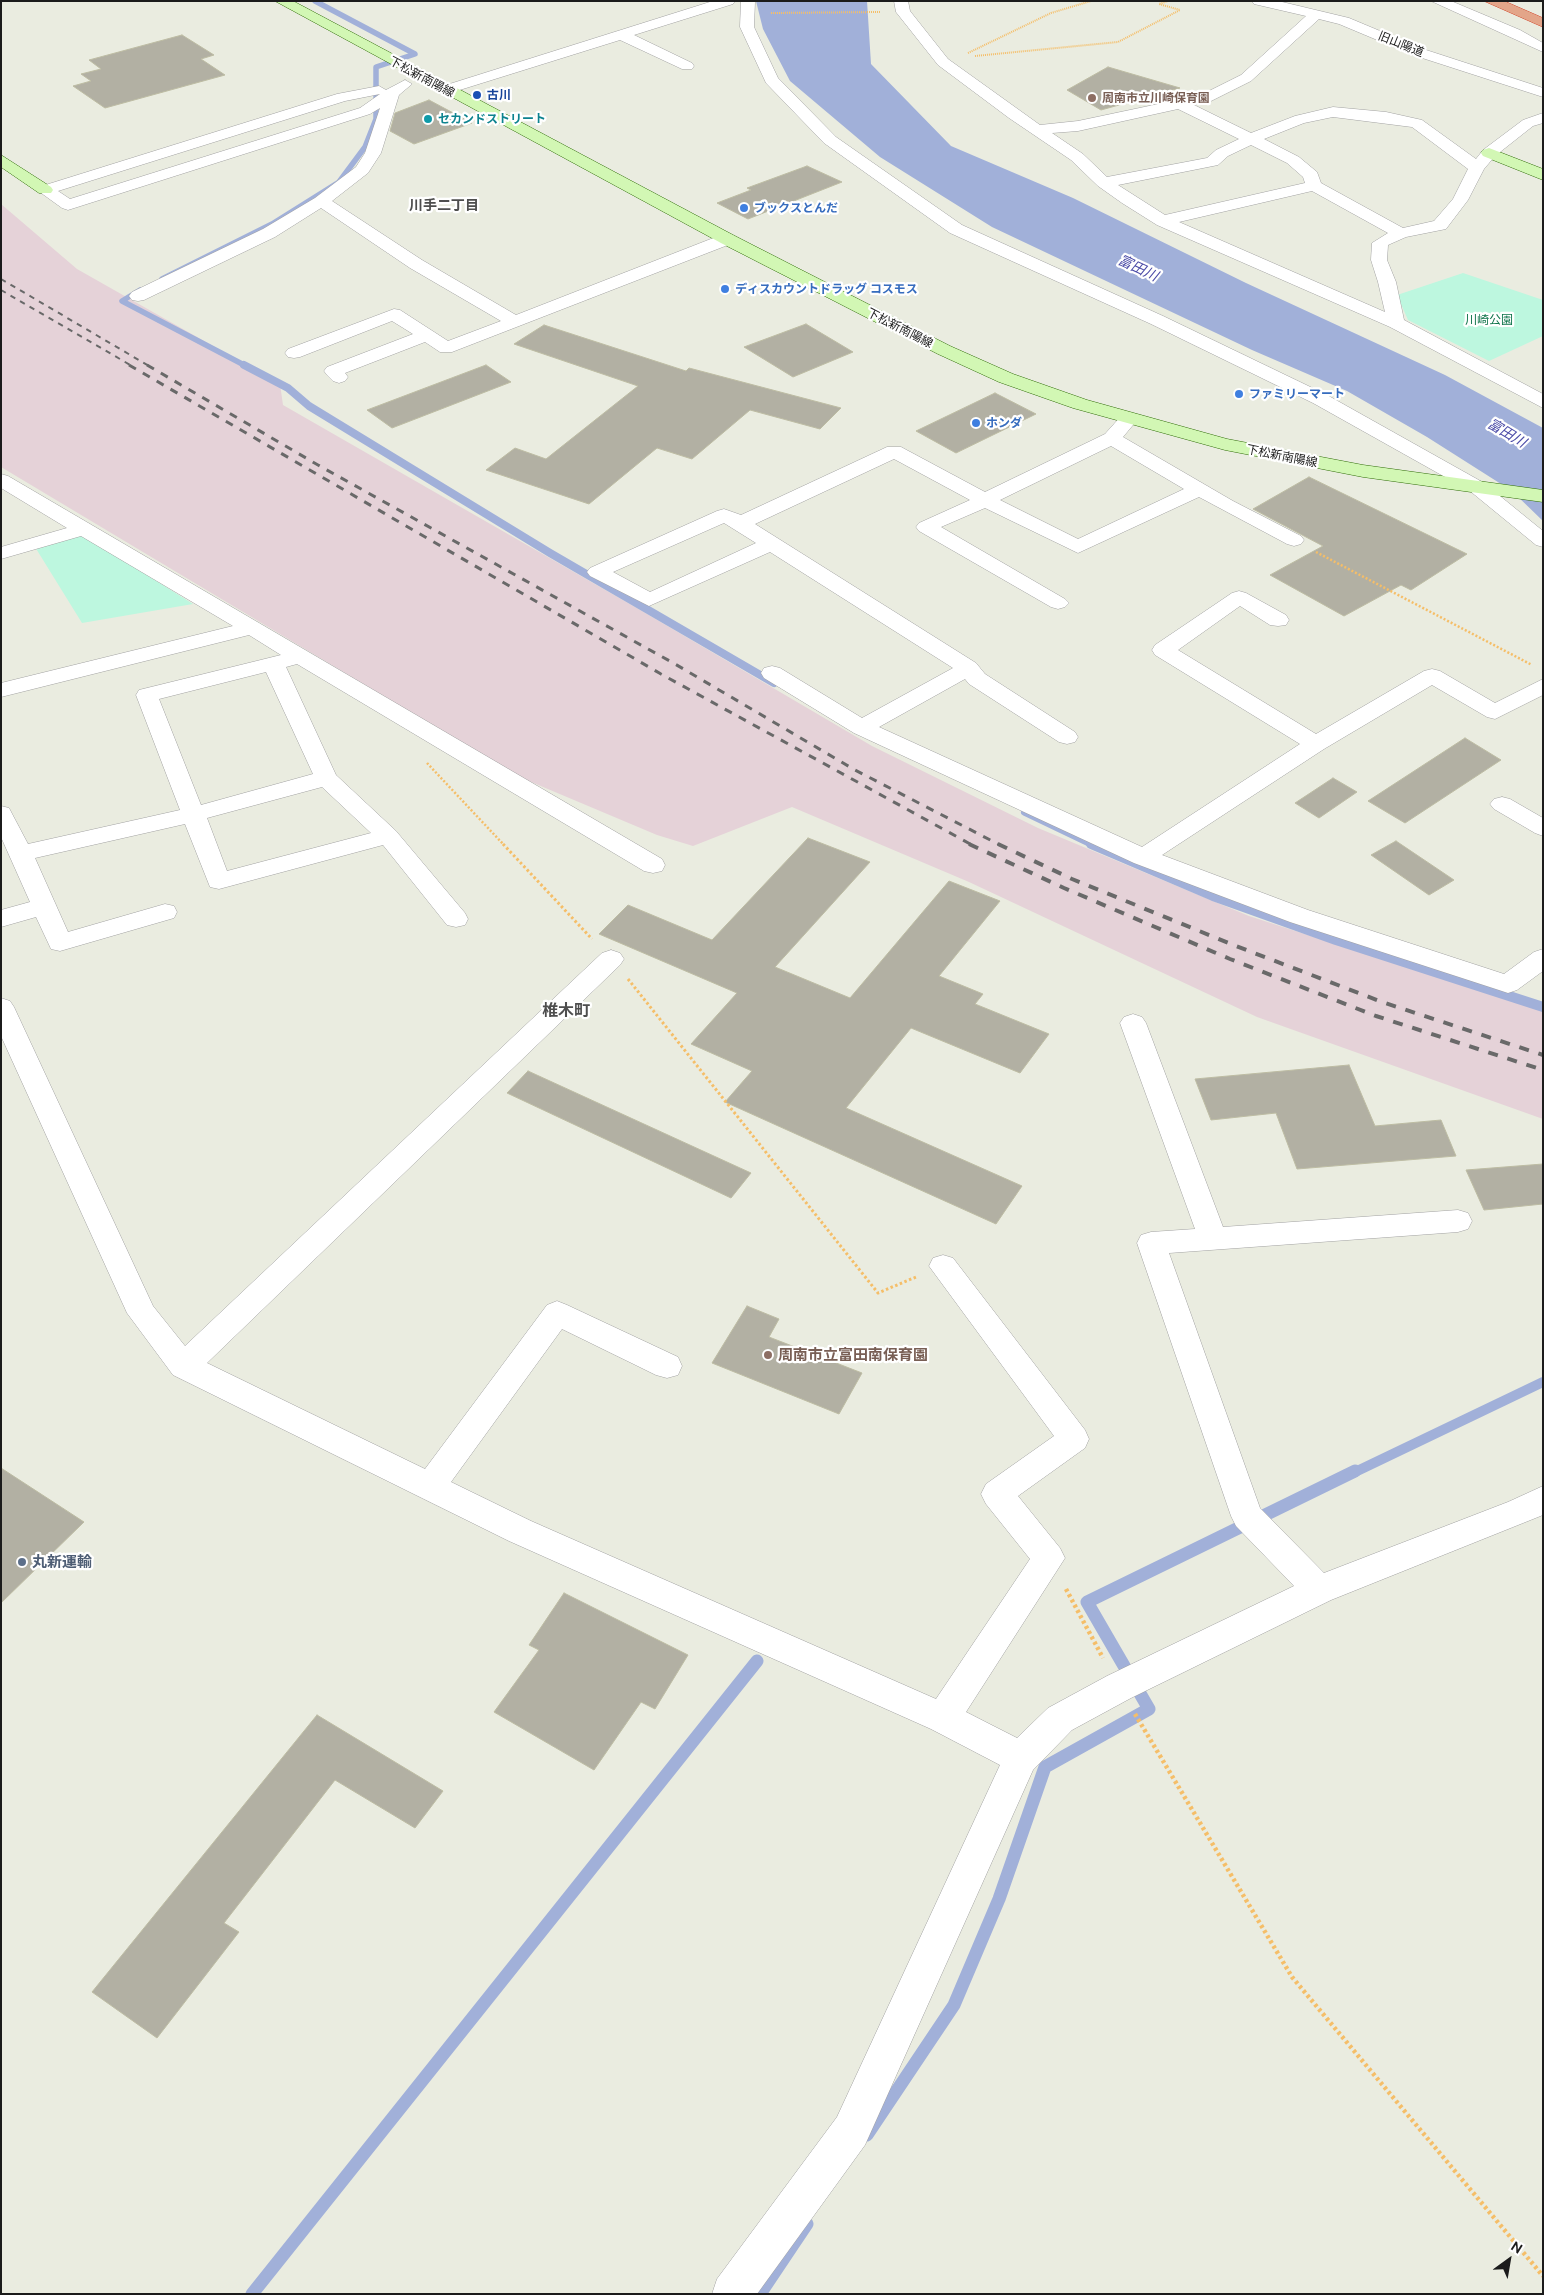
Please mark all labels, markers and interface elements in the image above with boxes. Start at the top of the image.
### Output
street label: 旧山陽道 [1376,28,1426,60]
street label: 下松新南陽線 [387,54,457,100]
place label: 古川 [487,88,511,102]
marker: 古川 [471,89,483,101]
place label: 周南市立川崎保育園 [1102,91,1210,105]
marker: 周南市立川崎保育園 [1086,92,1098,104]
place label: セカンドストリート [438,112,546,126]
marker: セカンドストリート [422,113,434,125]
district label: 川手二丁目 [409,197,479,213]
place label: ブックスとんだ [754,201,838,215]
marker: ブックスとんだ [738,202,750,214]
water label: 富田川 [1115,252,1161,284]
place label: ディスカウントドラッグ コスモス [735,282,918,296]
marker: ディスカウントドラッグ コスモス [719,283,731,295]
street label: 下松新南陽線 [865,305,935,351]
park label: 川崎公園 [1465,313,1513,327]
place label: ファミリーマート [1249,387,1345,401]
marker: ファミリーマート [1233,388,1245,400]
water label: 富田川 [1485,415,1529,451]
place label: ホンダ [986,416,1022,430]
marker: ホンダ [970,417,982,429]
street label: 下松新南陽線 [1245,442,1319,470]
district label: 椎木町 [542,1001,590,1021]
place label: 周南市立富田南保育園 [778,1346,928,1364]
marker: 周南市立富田南保育園 [762,1349,774,1361]
place label: 丸新運輸 [32,1553,92,1571]
marker: 丸新運輸 [16,1556,28,1568]
north arrow [1484,2235,1534,2285]
text: N [1508,2238,1526,2257]

